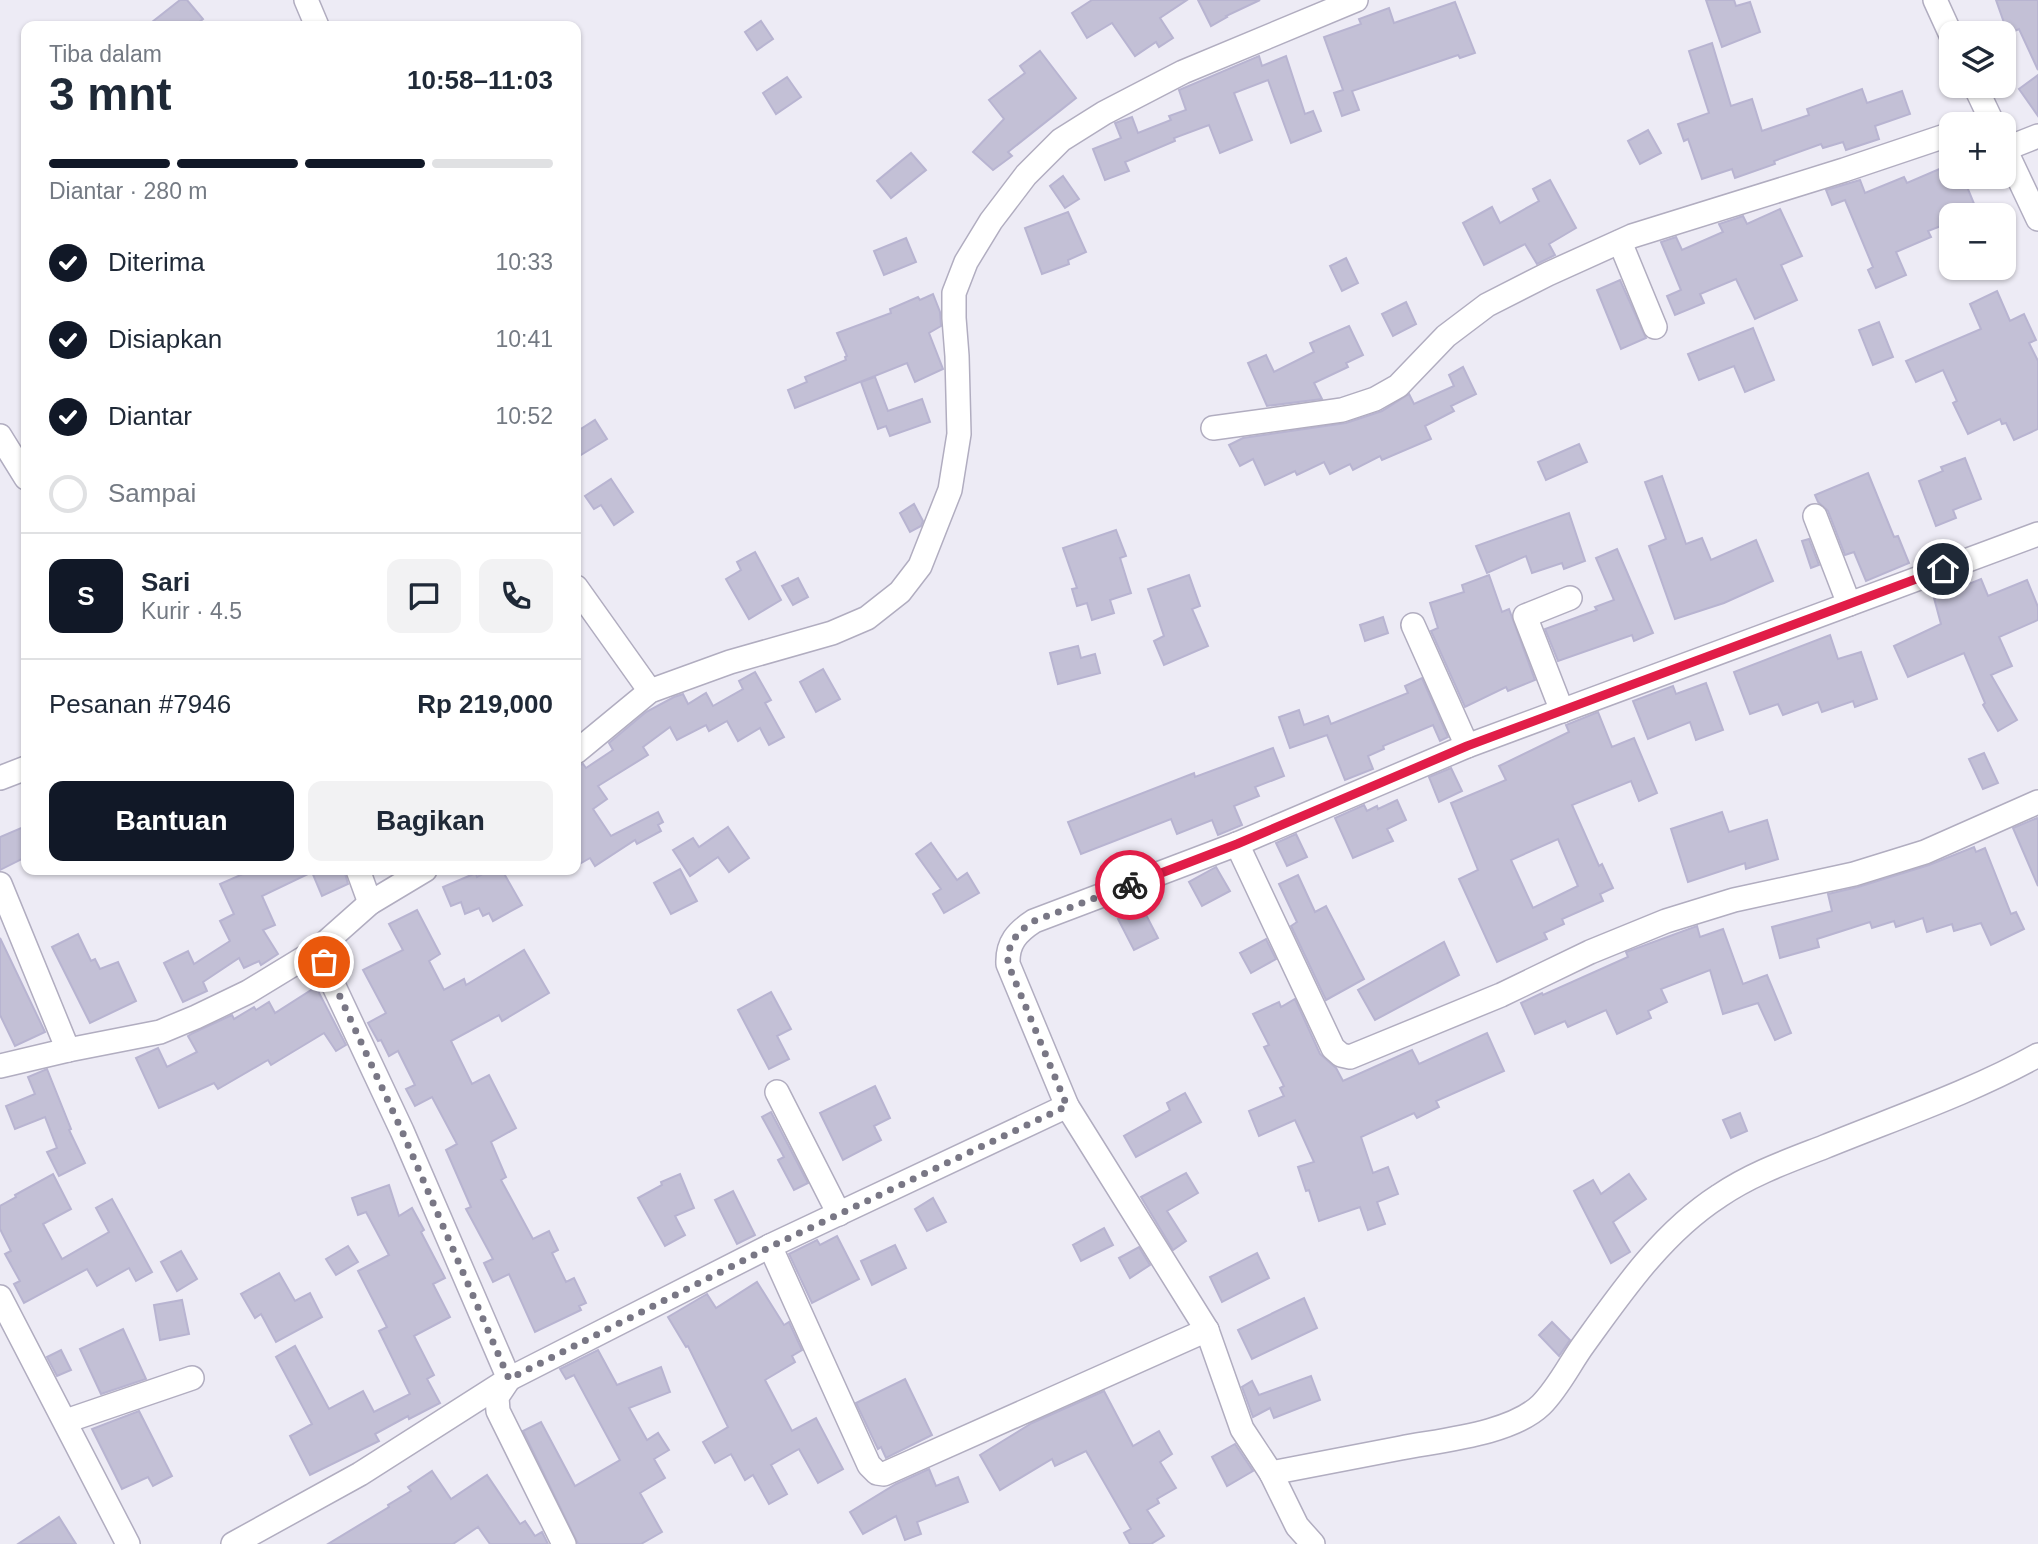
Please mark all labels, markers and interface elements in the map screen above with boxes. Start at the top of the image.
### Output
map controls [1939,21,2016,280]
button: layers [1939,21,2016,98]
text: Tiba dalam [49,41,162,67]
text: 10:58–11:03 [407,65,553,95]
text: 3 mnt [49,68,172,120]
button: + [1939,112,2016,189]
text: Diantar · 280 m [49,178,208,204]
button: − [1939,203,2016,280]
icon: check [49,244,87,282]
text: Diterima [108,247,205,277]
text: 10:33 [495,249,553,275]
icon: check [49,321,87,359]
text: Disiapkan [108,324,222,354]
text: 10:41 [495,326,553,352]
icon: check [49,398,87,436]
text: Diantar [108,401,192,431]
text: 10:52 [495,403,553,429]
text: Sampai [108,478,196,508]
pin [1913,539,1973,599]
icon: home [1924,550,1962,588]
button: chat [387,559,461,633]
button: phone [479,559,553,633]
text: Sari [141,567,190,597]
text: S [77,581,95,611]
text: Kurir · 4.5 [141,598,242,624]
text: Pesanan #7946 [49,689,231,719]
text: Rp 219,000 [417,689,553,719]
button: Bantuan [49,781,294,861]
button: Bagikan [308,781,553,861]
courier [1095,850,1165,920]
icon: bike [1111,866,1149,904]
pin [294,932,354,992]
icon: bag [305,943,343,981]

